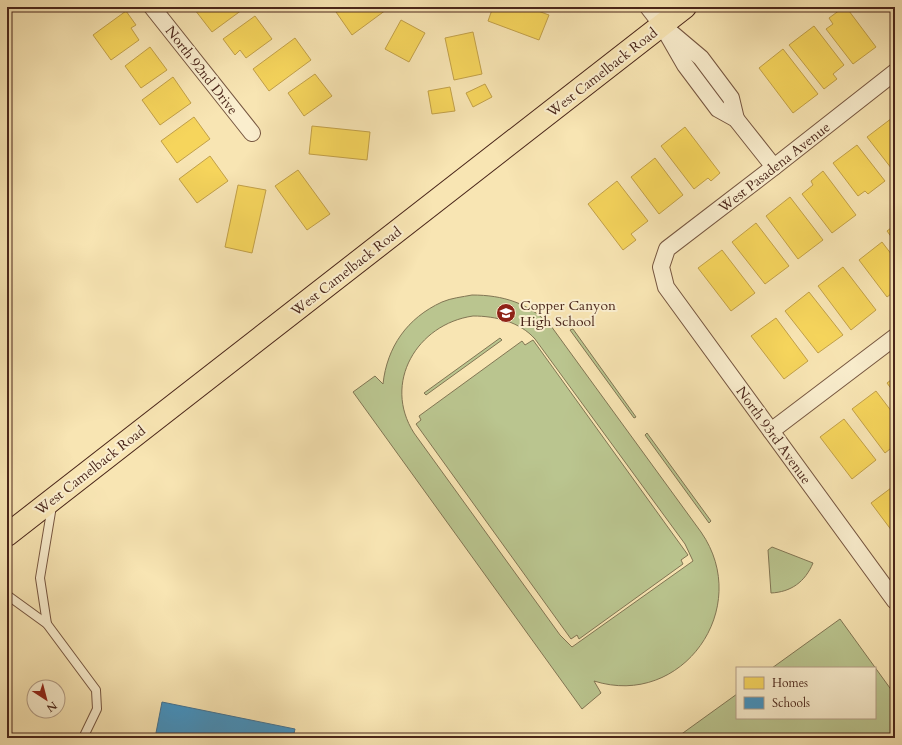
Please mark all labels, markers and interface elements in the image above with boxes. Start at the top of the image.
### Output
street label: North 92nd Drive [161,22,242,119]
street label: West Camelback Road [542,23,662,122]
street label: West Pasadena Avenue [714,118,834,218]
street label: West Camelback Road [286,222,406,321]
place label: Copper Canyon High School [520,296,616,331]
school or university icon: Copper Canyon High School [495,302,517,324]
street label: North 93rd Avenue [732,383,816,488]
street label: West Camelback Road [30,421,150,520]
legend [736,667,876,719]
text: Homes [772,675,808,691]
north arrow [26,679,66,719]
text: Schools [772,695,810,711]
text: N [43,698,60,716]

